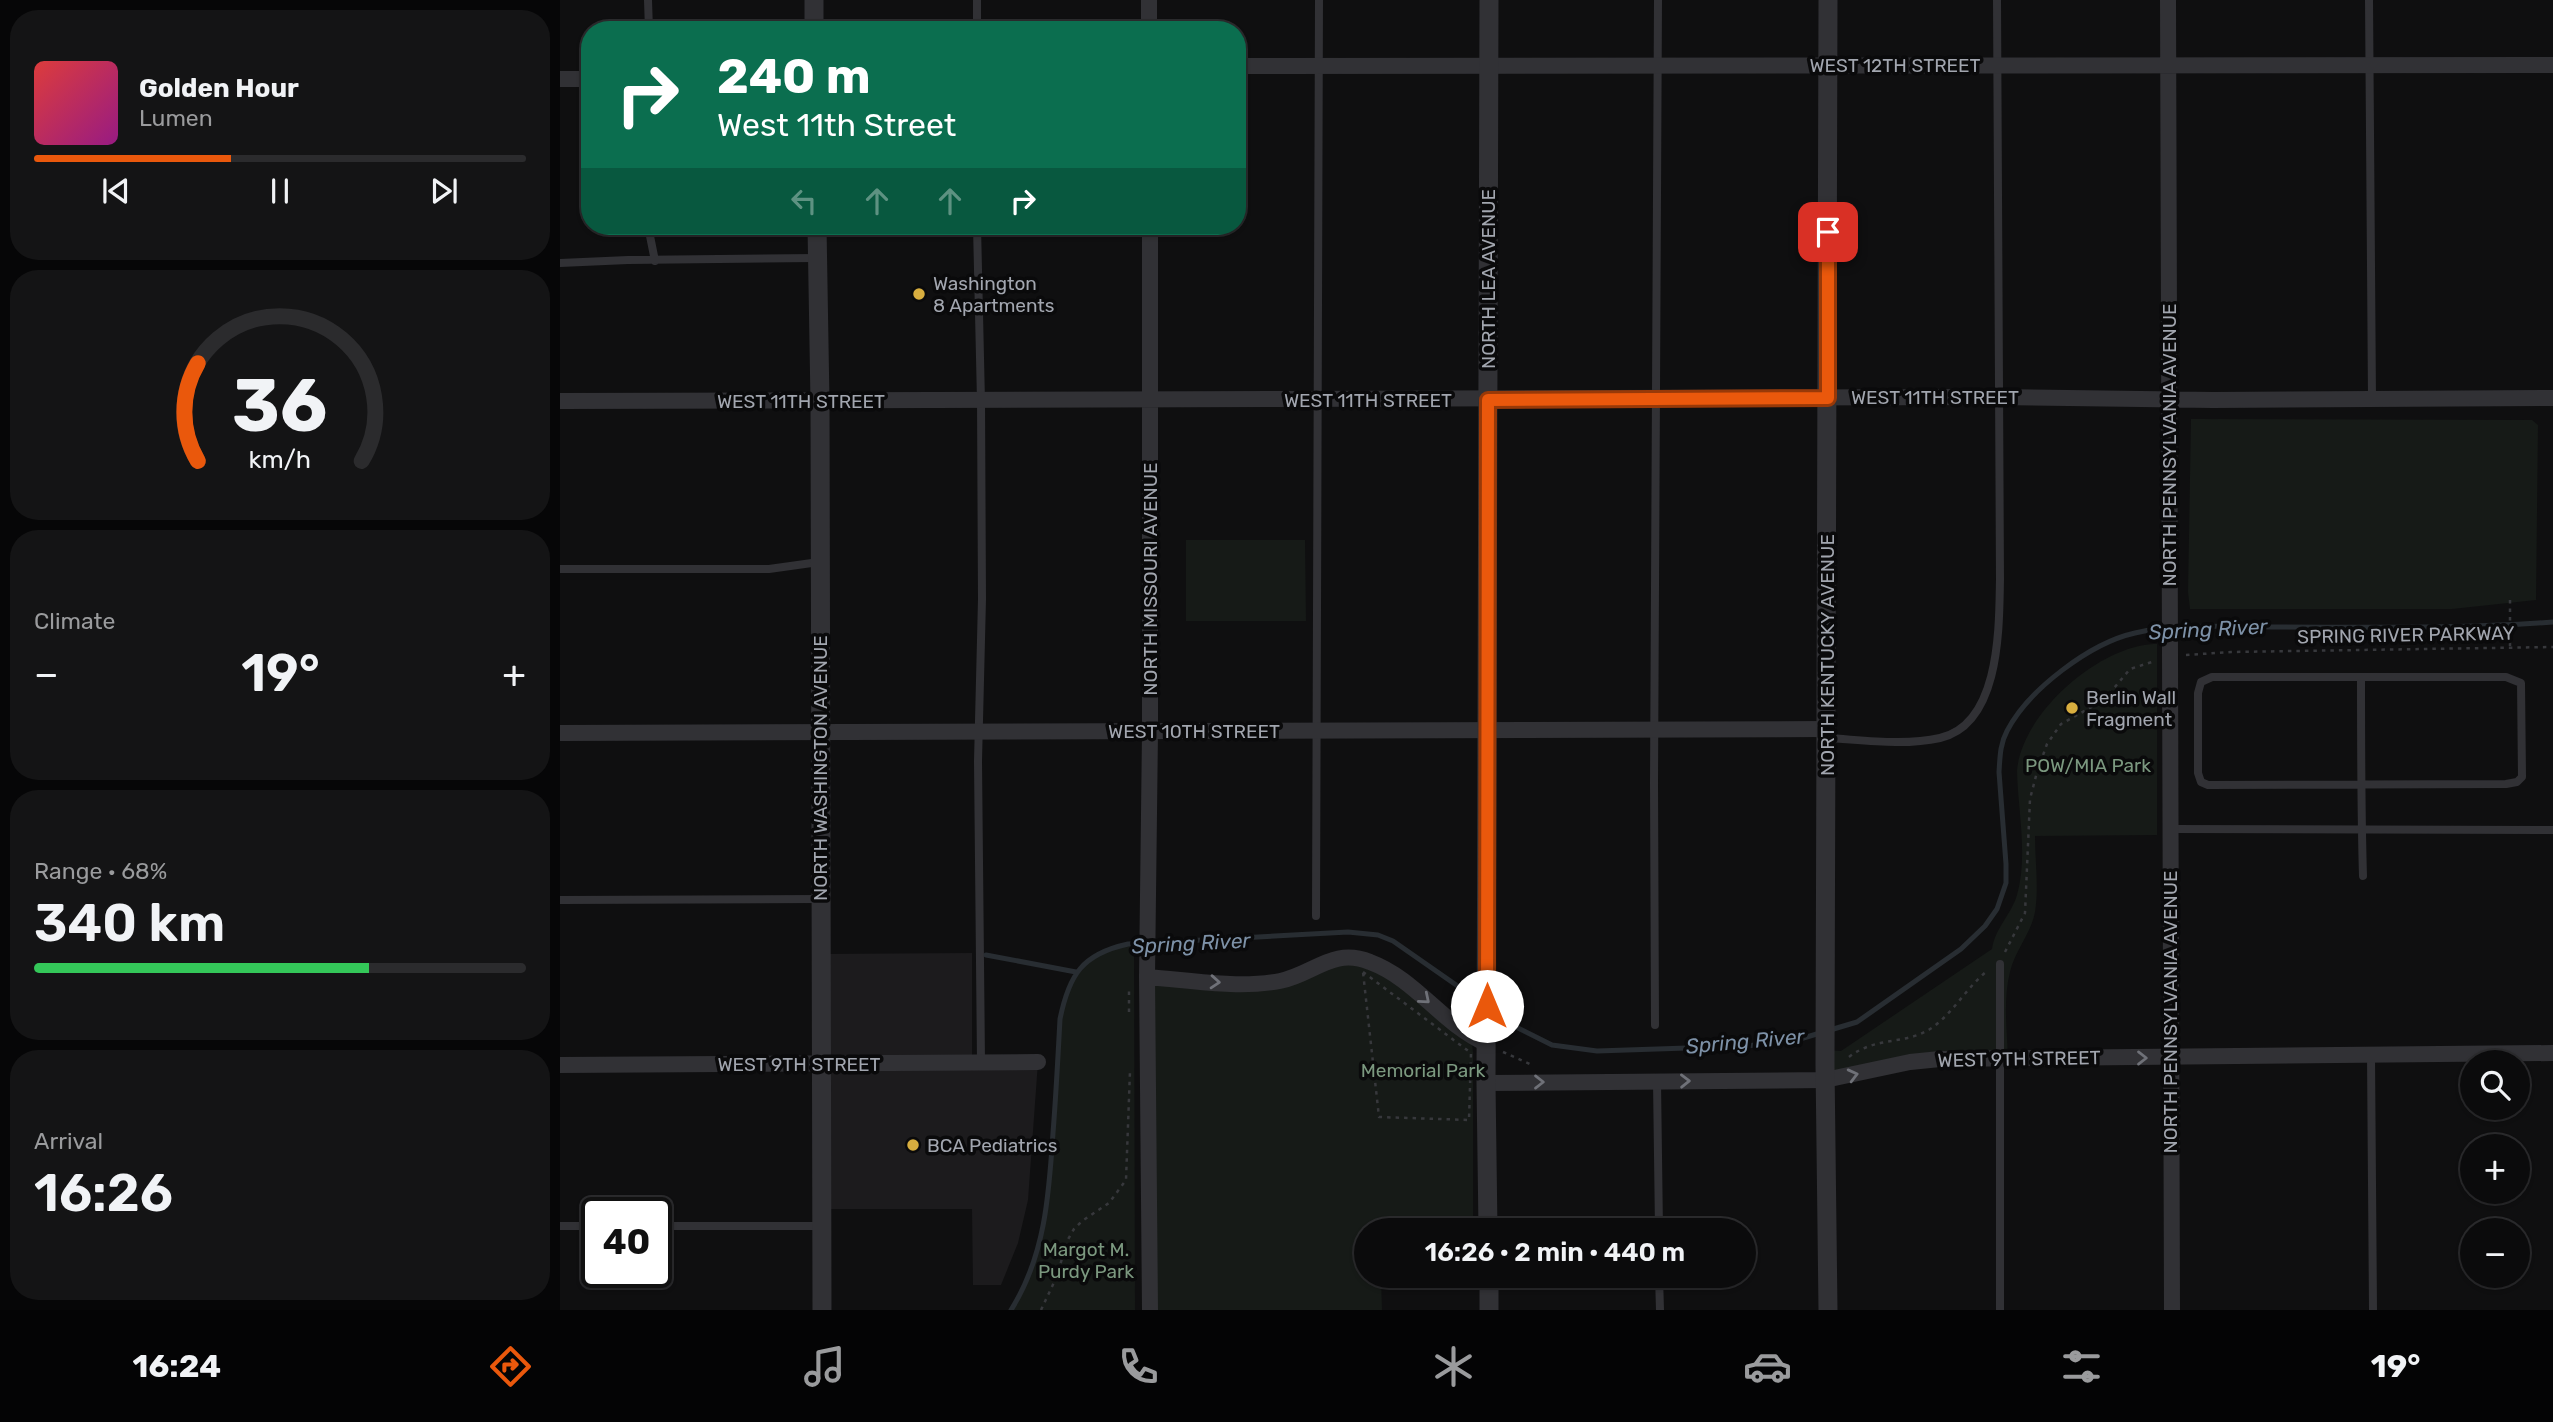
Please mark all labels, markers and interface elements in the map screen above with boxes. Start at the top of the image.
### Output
text: 240 m [717,47,871,105]
icon: right [602,49,693,140]
street label: WEST 12TH STREET [1809,54,1981,77]
text: Golden Hour [139,73,299,104]
text: Lumen [139,104,213,132]
text: West 11th Street [717,106,956,144]
icon: previous [97,172,135,210]
icon: pause [261,172,299,210]
icon: next [425,172,463,210]
icon: left [785,182,823,220]
icon: ahead [858,182,896,220]
icon: ahead [931,182,969,220]
icon: right [1004,182,1042,220]
street label: NORTH LEA AVENUE [1477,189,1500,369]
pin [1798,202,1858,262]
icon: arrive [1809,213,1847,251]
place label: Washington 8 Apartments [933,272,1054,317]
marker: Washington 8 Apartments [911,286,927,302]
street label: NORTH PENNSYLVANIA AVENUE [2158,303,2181,587]
text: 36 [232,363,328,449]
street label: WEST 11TH STREET [1851,386,2019,409]
street label: WEST 11TH STREET [1284,389,1452,412]
street label: WEST 11TH STREET [717,390,885,413]
text: km/h [249,445,311,474]
street label: NORTH MISSOURI AVENUE [1139,462,1162,696]
street label: NORTH KENTUCKY AVENUE [1816,534,1839,776]
text: Climate [34,607,115,635]
water label: Spring River [2148,613,2269,645]
street label: SPRING RIVER PARKWAY [2297,622,2515,648]
street label: NORTH WASHINGTON AVENUE [809,635,832,901]
text: 19° [241,642,320,704]
text: − [34,651,59,697]
text: + [502,651,526,697]
place label: Berlin Wall Fragment [2086,686,2176,731]
marker: Berlin Wall Fragment [2064,700,2080,716]
street label: WEST 10TH STREET [1108,720,1280,743]
park label: POW/MIA Park [2025,754,2151,777]
text: Range · 68% [34,857,167,885]
street label: NORTH PENNSYLVANIA AVENUE [2159,870,2182,1154]
text: 340 km [34,892,225,954]
water label: Spring River [1131,927,1252,959]
position arrow [1450,969,1524,1043]
one-way arrow [1210,974,1221,989]
one-way arrow [1416,991,1429,1003]
water label: Spring River [1685,1023,1806,1059]
street label: WEST 9TH STREET [1937,1046,2101,1072]
one-way arrow [2137,1050,2148,1066]
map controls [2460,1050,2530,1288]
button: search [2460,1050,2530,1120]
street label: WEST 9TH STREET [717,1053,881,1076]
park label: Memorial Park [1361,1059,1486,1082]
one-way arrow [1847,1069,1859,1083]
one-way arrow [1680,1073,1691,1089]
one-way arrow [1534,1075,1545,1090]
text: Arrival [34,1127,103,1155]
place label: BCA Pediatrics [927,1134,1058,1157]
button: + [2460,1134,2530,1204]
marker: BCA Pediatrics [905,1137,921,1153]
text: 16:26 [34,1162,173,1224]
speed limit sign: 40 [581,1197,672,1288]
button: − [2460,1218,2530,1288]
text: 16:26 · 2 min · 440 m [1425,1237,1685,1268]
park label: Margot M. Purdy Park [1038,1238,1134,1283]
icon: directions [486,1342,535,1391]
icon: music [800,1342,849,1391]
icon: phone [1114,1342,1163,1391]
icon: climate [1429,1342,1478,1391]
icon: car [1743,1342,1792,1391]
icon: filters [2057,1342,2106,1391]
text: 16:24 [133,1347,221,1385]
text: 19° [2371,1347,2420,1385]

